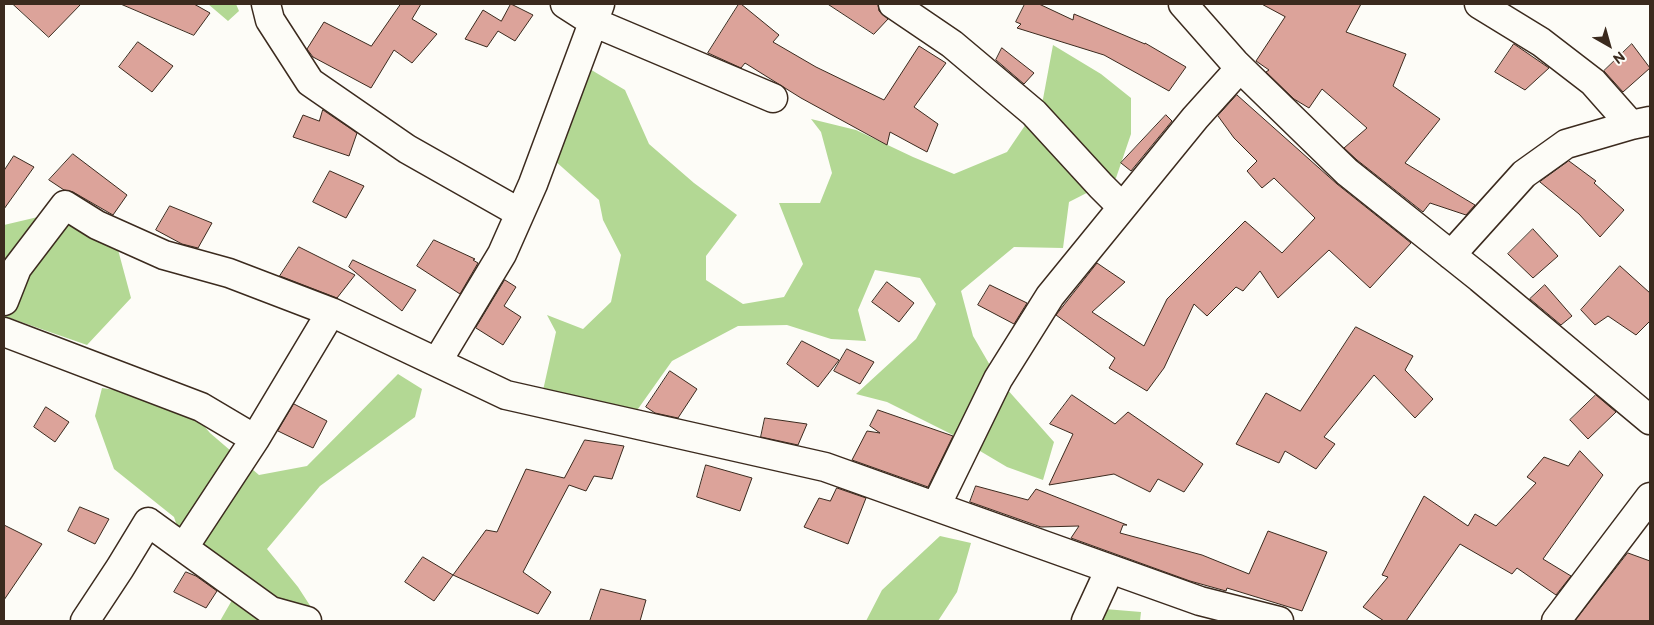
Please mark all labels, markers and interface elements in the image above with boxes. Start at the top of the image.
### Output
north arrow [1584,20,1634,70]
text: N [1609,47,1628,67]

